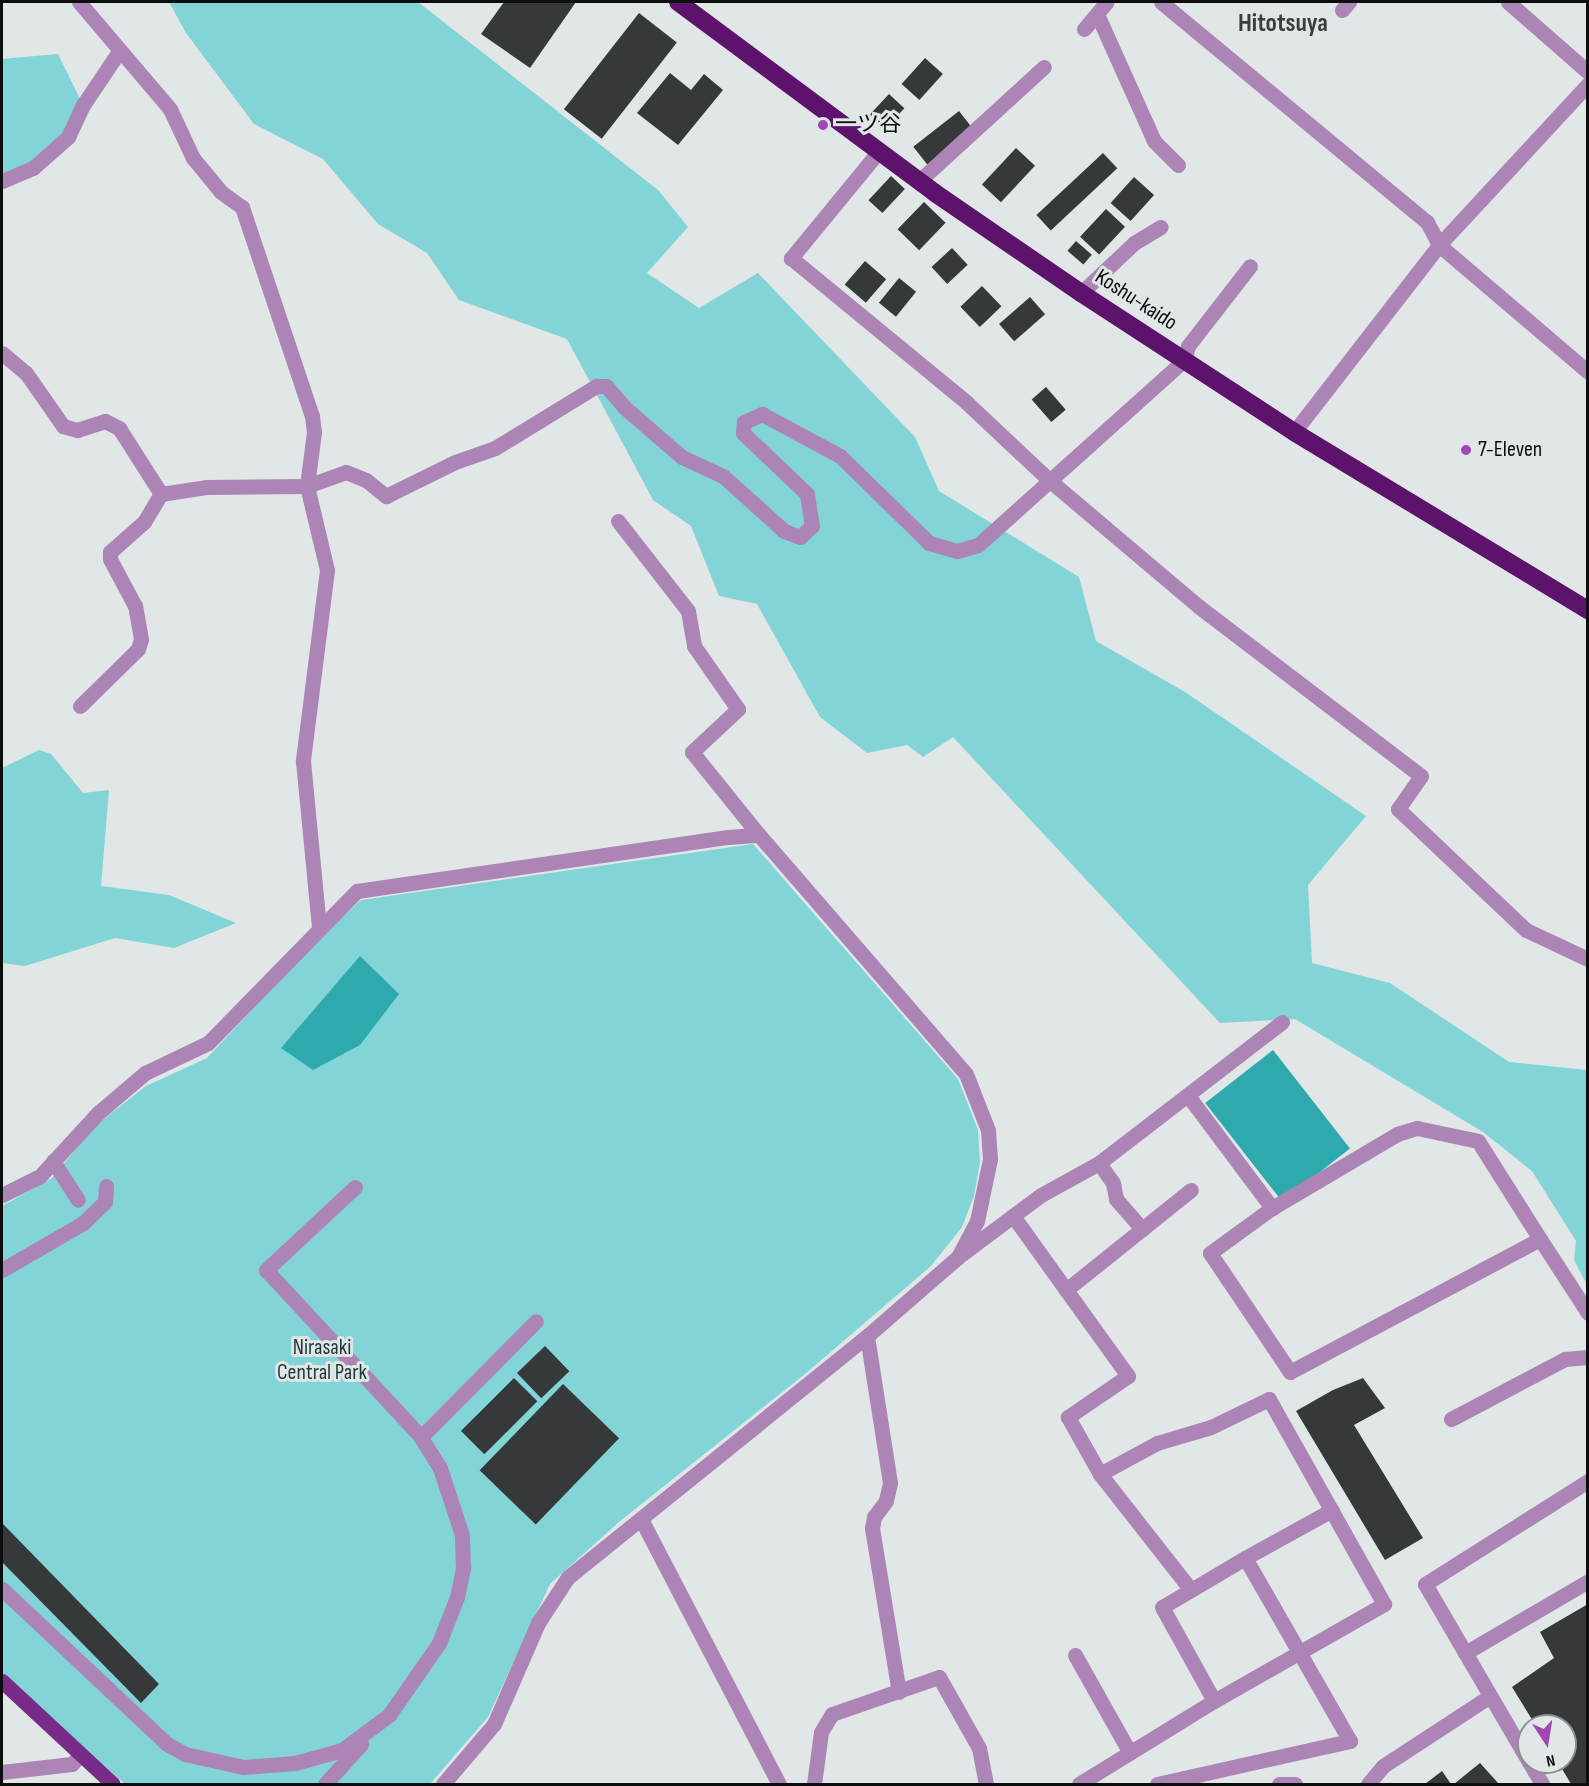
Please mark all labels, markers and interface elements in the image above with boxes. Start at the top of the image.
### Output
district label: Hitotsuya [1238,8,1328,40]
place label: 一ツ谷 [835,112,901,138]
marker: 一ツ谷 [816,118,830,132]
street label: Koshu-kaido [1090,264,1182,336]
place label: 7-Eleven [1478,437,1542,463]
marker: 7-Eleven [1459,443,1473,457]
park label: Nirasaki Central Park [277,1334,367,1386]
north arrow [1517,1714,1577,1774]
text: N [1544,1750,1557,1770]

